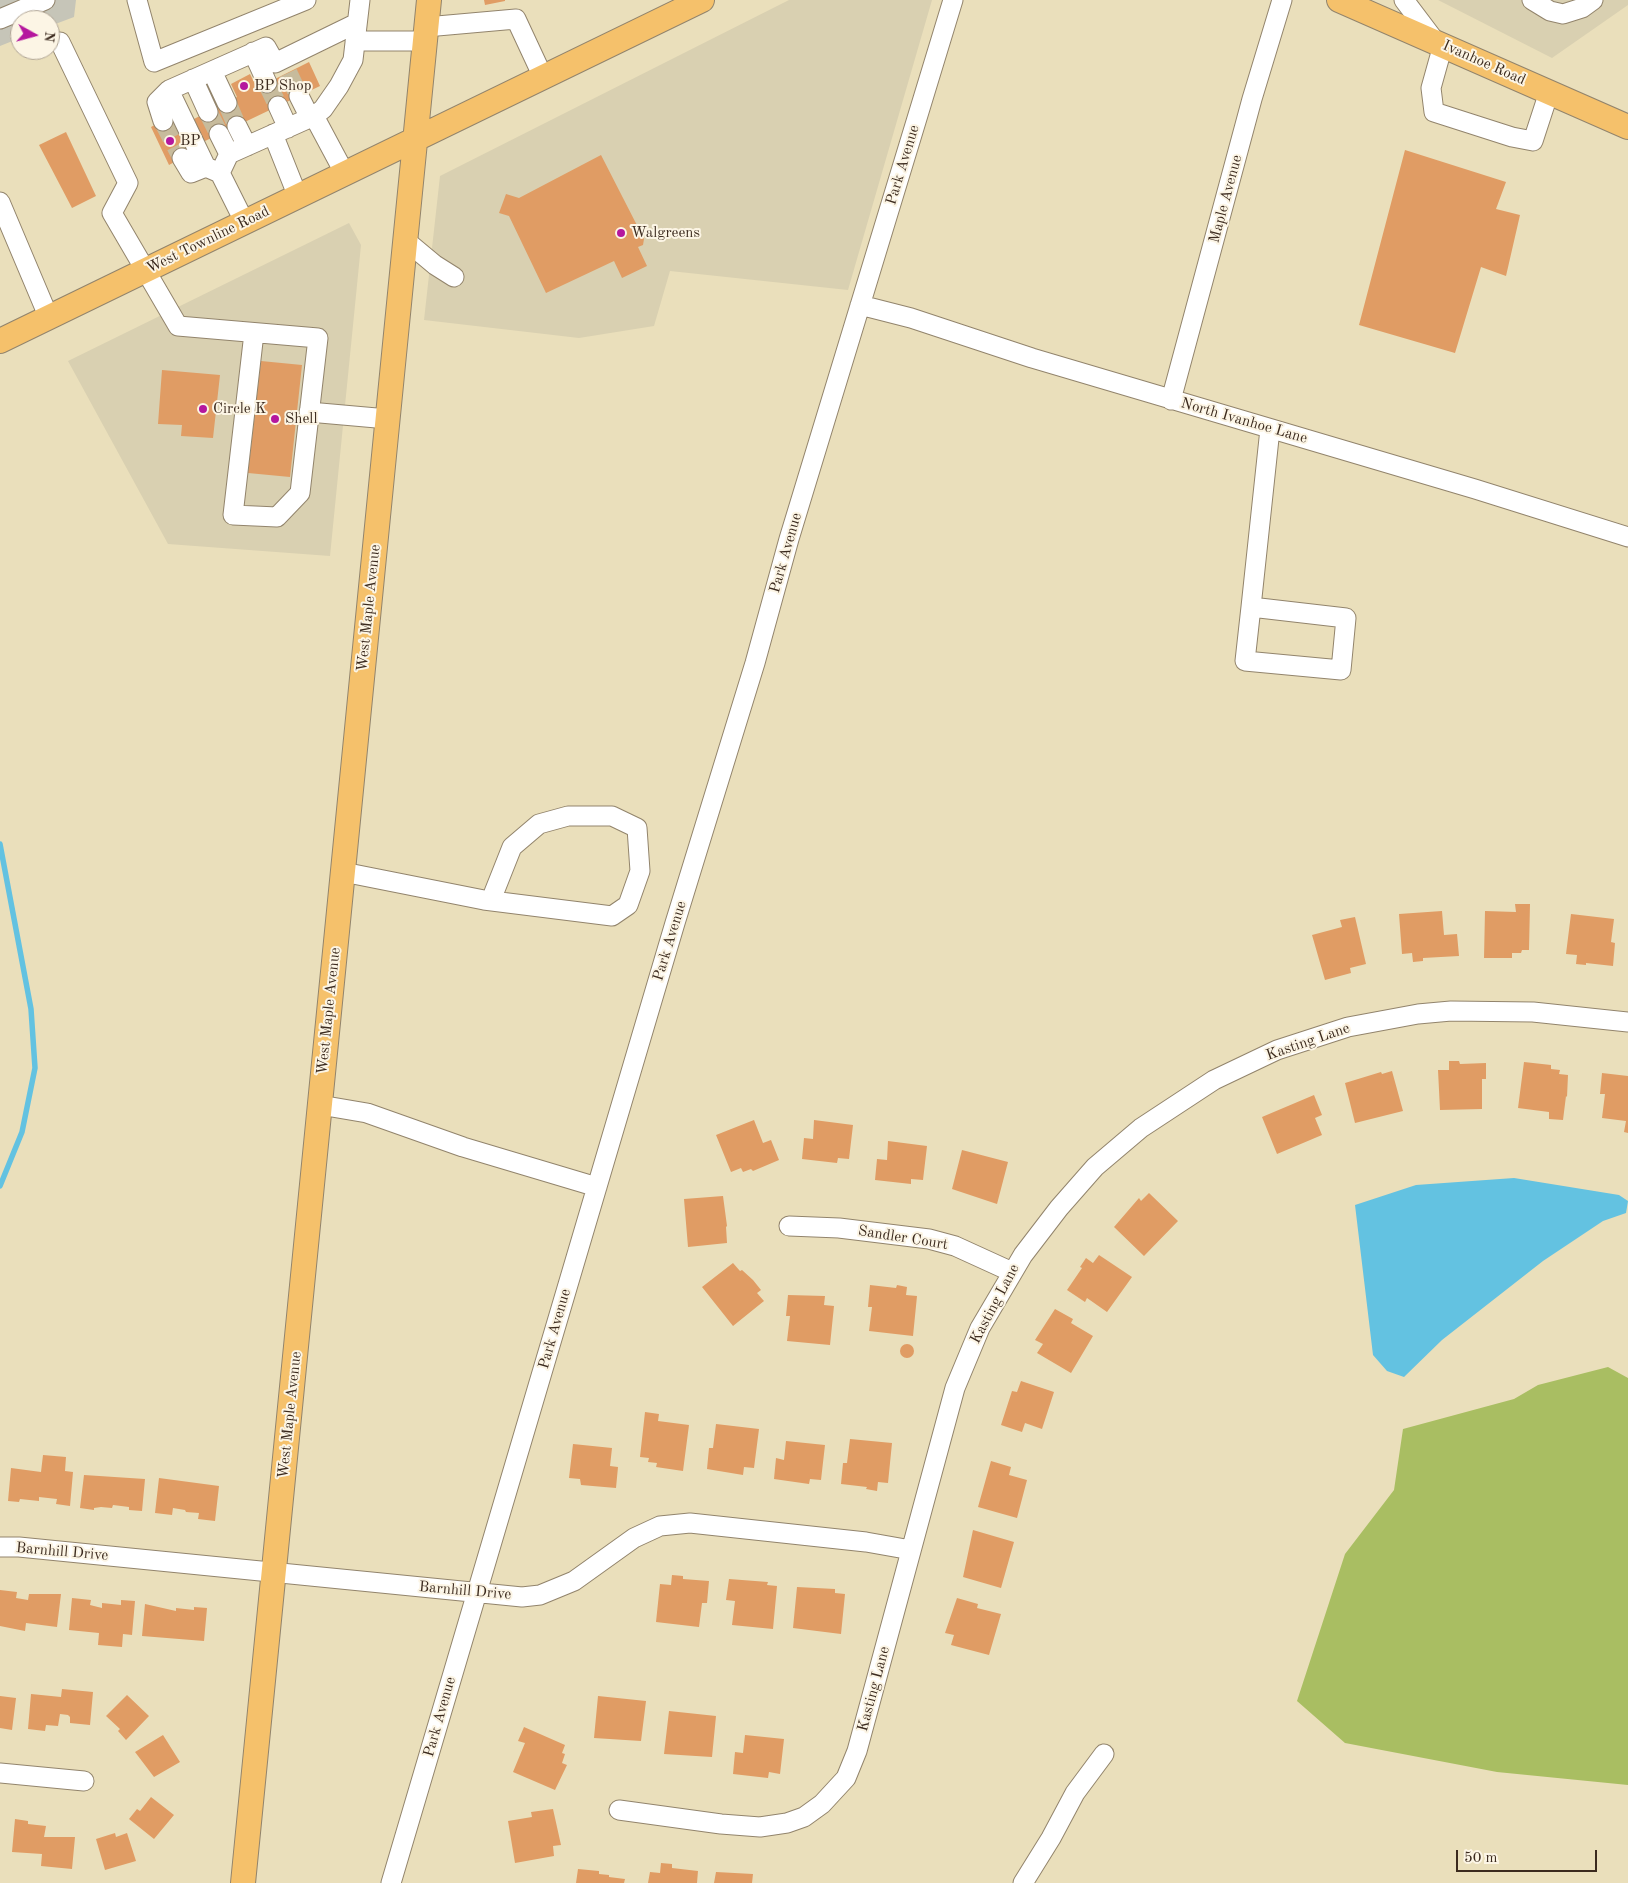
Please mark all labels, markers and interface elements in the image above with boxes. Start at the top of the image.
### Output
north arrow [10,10,60,60]
text: N [41,31,56,43]
street label: Ivanhoe Road [1440,37,1528,89]
place label: BP Shop [254,77,311,95]
marker: BP Shop [238,80,250,92]
street label: Park Avenue [882,123,924,207]
place label: BP [180,132,201,150]
marker: BP [164,135,176,147]
street label: Maple Avenue [1206,153,1246,245]
street label: West Townline Road [143,202,273,278]
place label: Walgreens [631,224,700,242]
marker: Walgreens [615,227,627,239]
street label: North Ivanhoe Lane [1179,394,1309,448]
place label: Circle K [213,400,266,418]
marker: Circle K [197,403,209,415]
place label: Shell [285,410,317,428]
marker: Shell [269,413,281,425]
street label: Park Avenue [766,511,806,595]
street label: West Maple Avenue [353,543,385,673]
street label: Park Avenue [649,899,691,983]
street label: West Maple Avenue [313,946,345,1076]
street label: Kasting Lane [1264,1019,1352,1065]
street label: Sandler Court [857,1222,949,1254]
street label: Kasting Lane [967,1261,1023,1347]
street label: Park Avenue [535,1287,575,1371]
street label: West Maple Avenue [274,1350,306,1480]
street label: Barnhill Drive [15,1539,109,1565]
street label: Barnhill Drive [418,1578,512,1604]
street label: Kasting Lane [854,1644,894,1734]
street label: Park Avenue [420,1675,460,1759]
scale bar [1458,1840,1599,1872]
text: 50 m [1464,1851,1498,1866]

